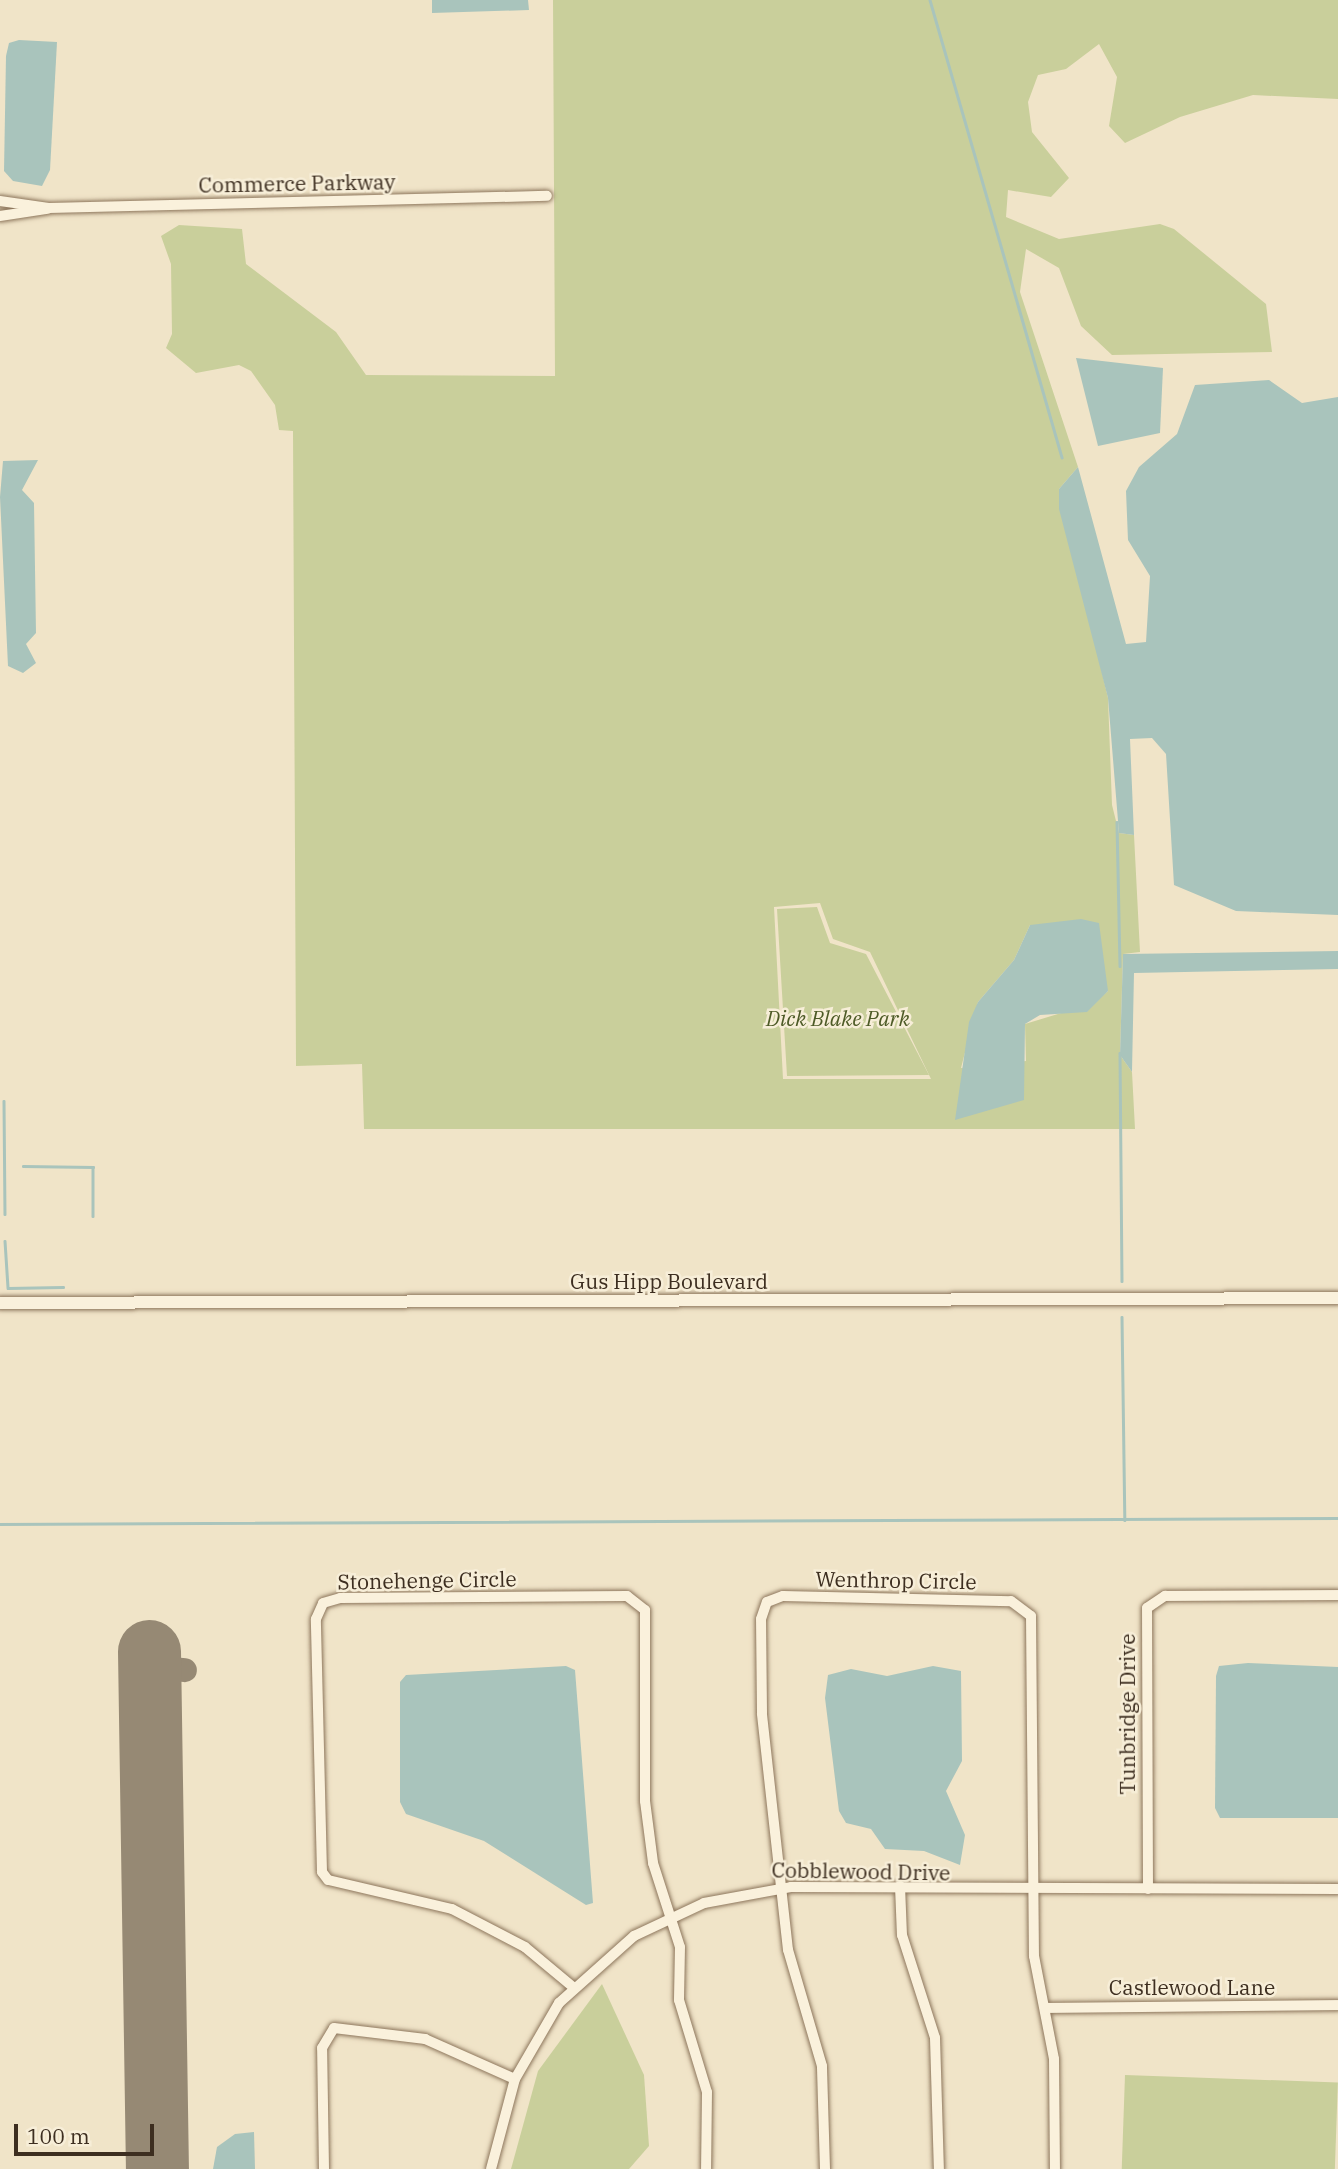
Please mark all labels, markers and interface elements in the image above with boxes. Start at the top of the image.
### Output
street label: Commerce Parkway [198,169,396,197]
park label: Dick Blake Park [766,1005,910,1031]
street label: Gus Hipp Boulevard [570,1268,768,1294]
street label: Stonehenge Circle [337,1566,517,1594]
street label: Wenthrop Circle [815,1566,977,1594]
street label: Tunbridge Drive [1114,1633,1140,1795]
street label: Cobblewood Drive [771,1857,951,1885]
street label: Castlewood Lane [1109,1974,1275,2000]
scale bar [18,2110,158,2154]
text: 100 m [27,2122,90,2150]

